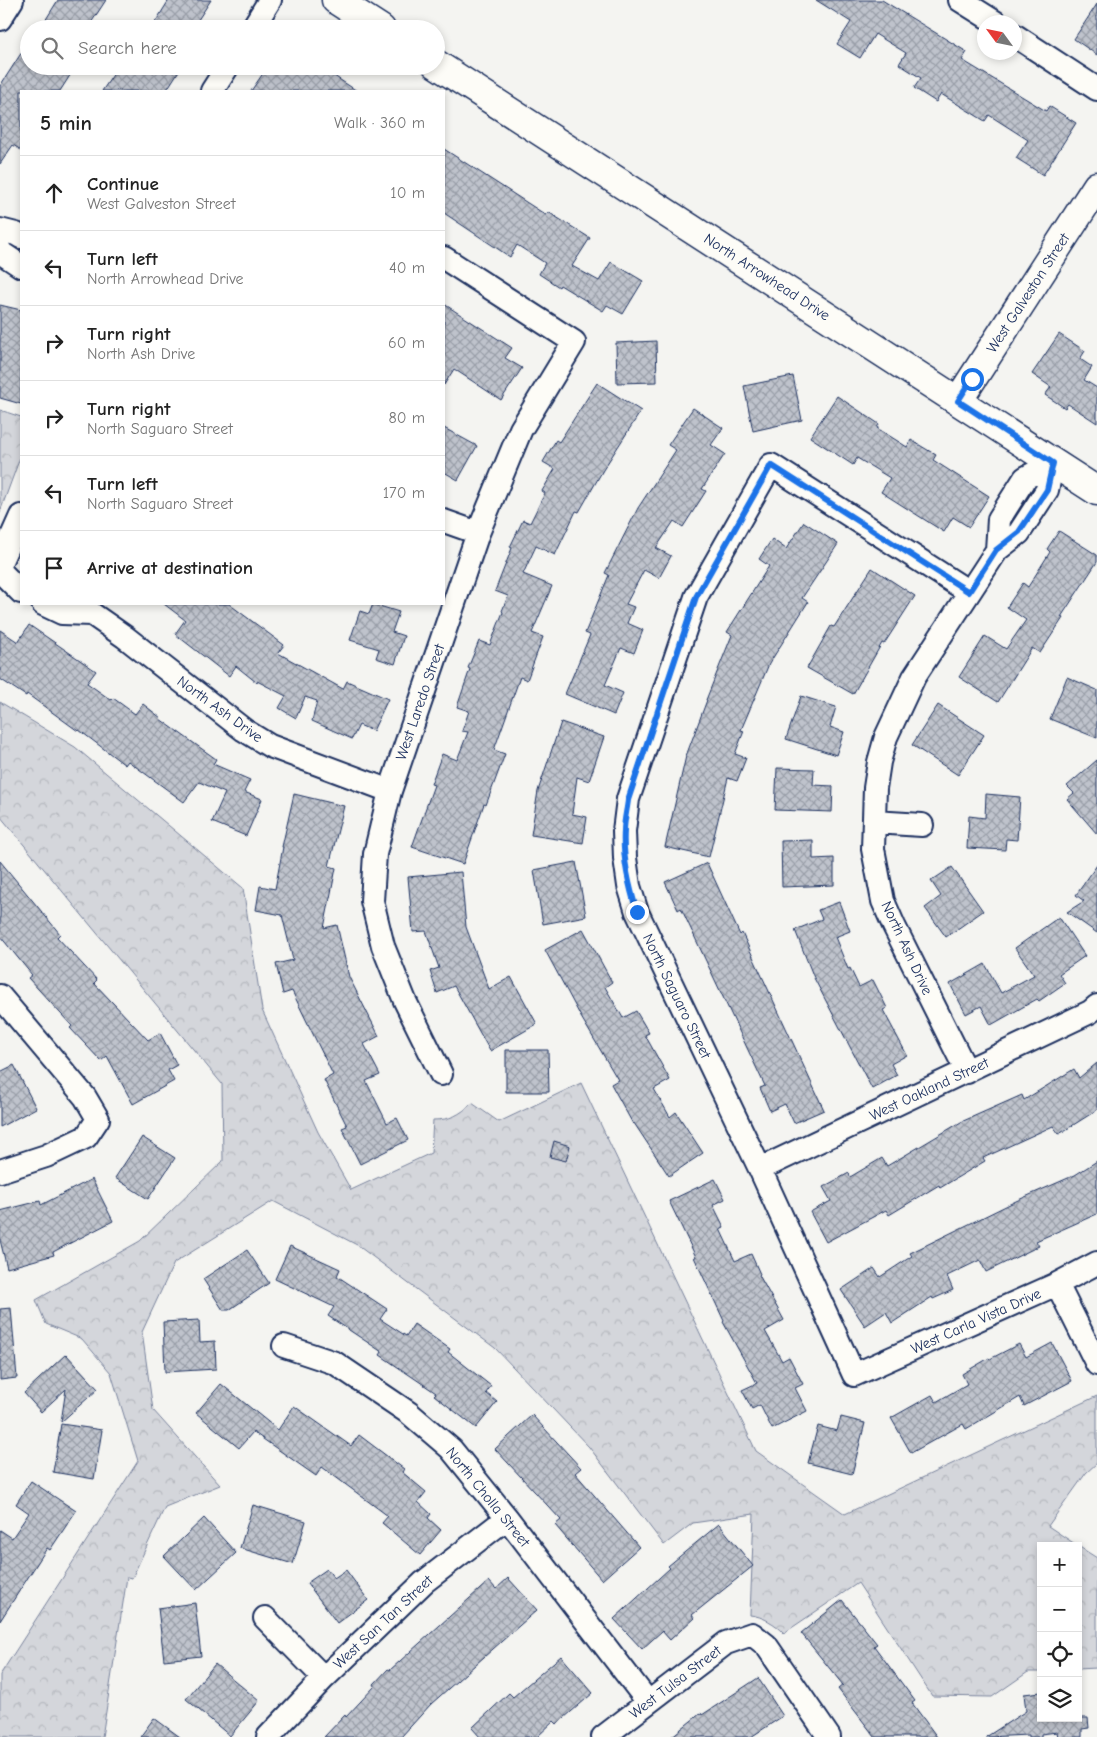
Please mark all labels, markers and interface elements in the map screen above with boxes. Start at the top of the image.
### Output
north arrow [977,15,1022,60]
search box [20,20,445,75]
icon: search [38,34,66,62]
text: Search here [78,37,177,59]
text: 5 min [40,111,92,135]
text: Walk · 360 m [334,114,425,132]
text: Continue [87,173,159,195]
icon: ahead [40,179,68,207]
text: 10 m [390,184,425,202]
text: West Galveston Street [87,195,235,213]
street label: North Arrowhead Drive [701,229,834,325]
street label: West Galveston Street [983,229,1074,356]
text: Turn left [87,248,158,270]
icon: left [40,254,68,282]
text: 40 m [389,259,425,277]
text: North Arrowhead Drive [87,270,244,288]
text: Turn right [87,323,171,345]
icon: right [40,329,68,357]
text: 60 m [388,334,425,352]
text: North Ash Drive [87,345,195,363]
route start [961,368,984,391]
text: Turn right [87,398,171,420]
icon: right [40,404,68,432]
text: 80 m [388,409,425,427]
text: North Saguaro Street [87,420,233,438]
text: Turn left [87,473,158,495]
icon: left [40,479,68,507]
text: 170 m [383,484,425,502]
text: North Saguaro Street [87,495,233,513]
icon: arrive [40,554,68,582]
text: Arrive at destination [87,557,253,579]
street label: West Laredo Street [392,641,449,762]
street label: North Ash Drive [174,672,267,746]
street label: North Ash Drive [877,898,937,998]
route end [626,901,649,924]
street label: North Saguaro Street [639,931,715,1062]
street label: West Oakland Street [866,1053,992,1125]
street label: West Carla Vista Drive [908,1284,1044,1358]
street label: North Cholla Street [442,1443,534,1551]
map controls [1037,1542,1082,1722]
button: + [1037,1542,1082,1587]
street label: West San Tan Street [330,1571,437,1673]
button: − [1037,1587,1082,1632]
button: locate [1037,1632,1082,1677]
street label: West Tulsa Street [626,1641,725,1722]
button: layers [1037,1677,1082,1722]

